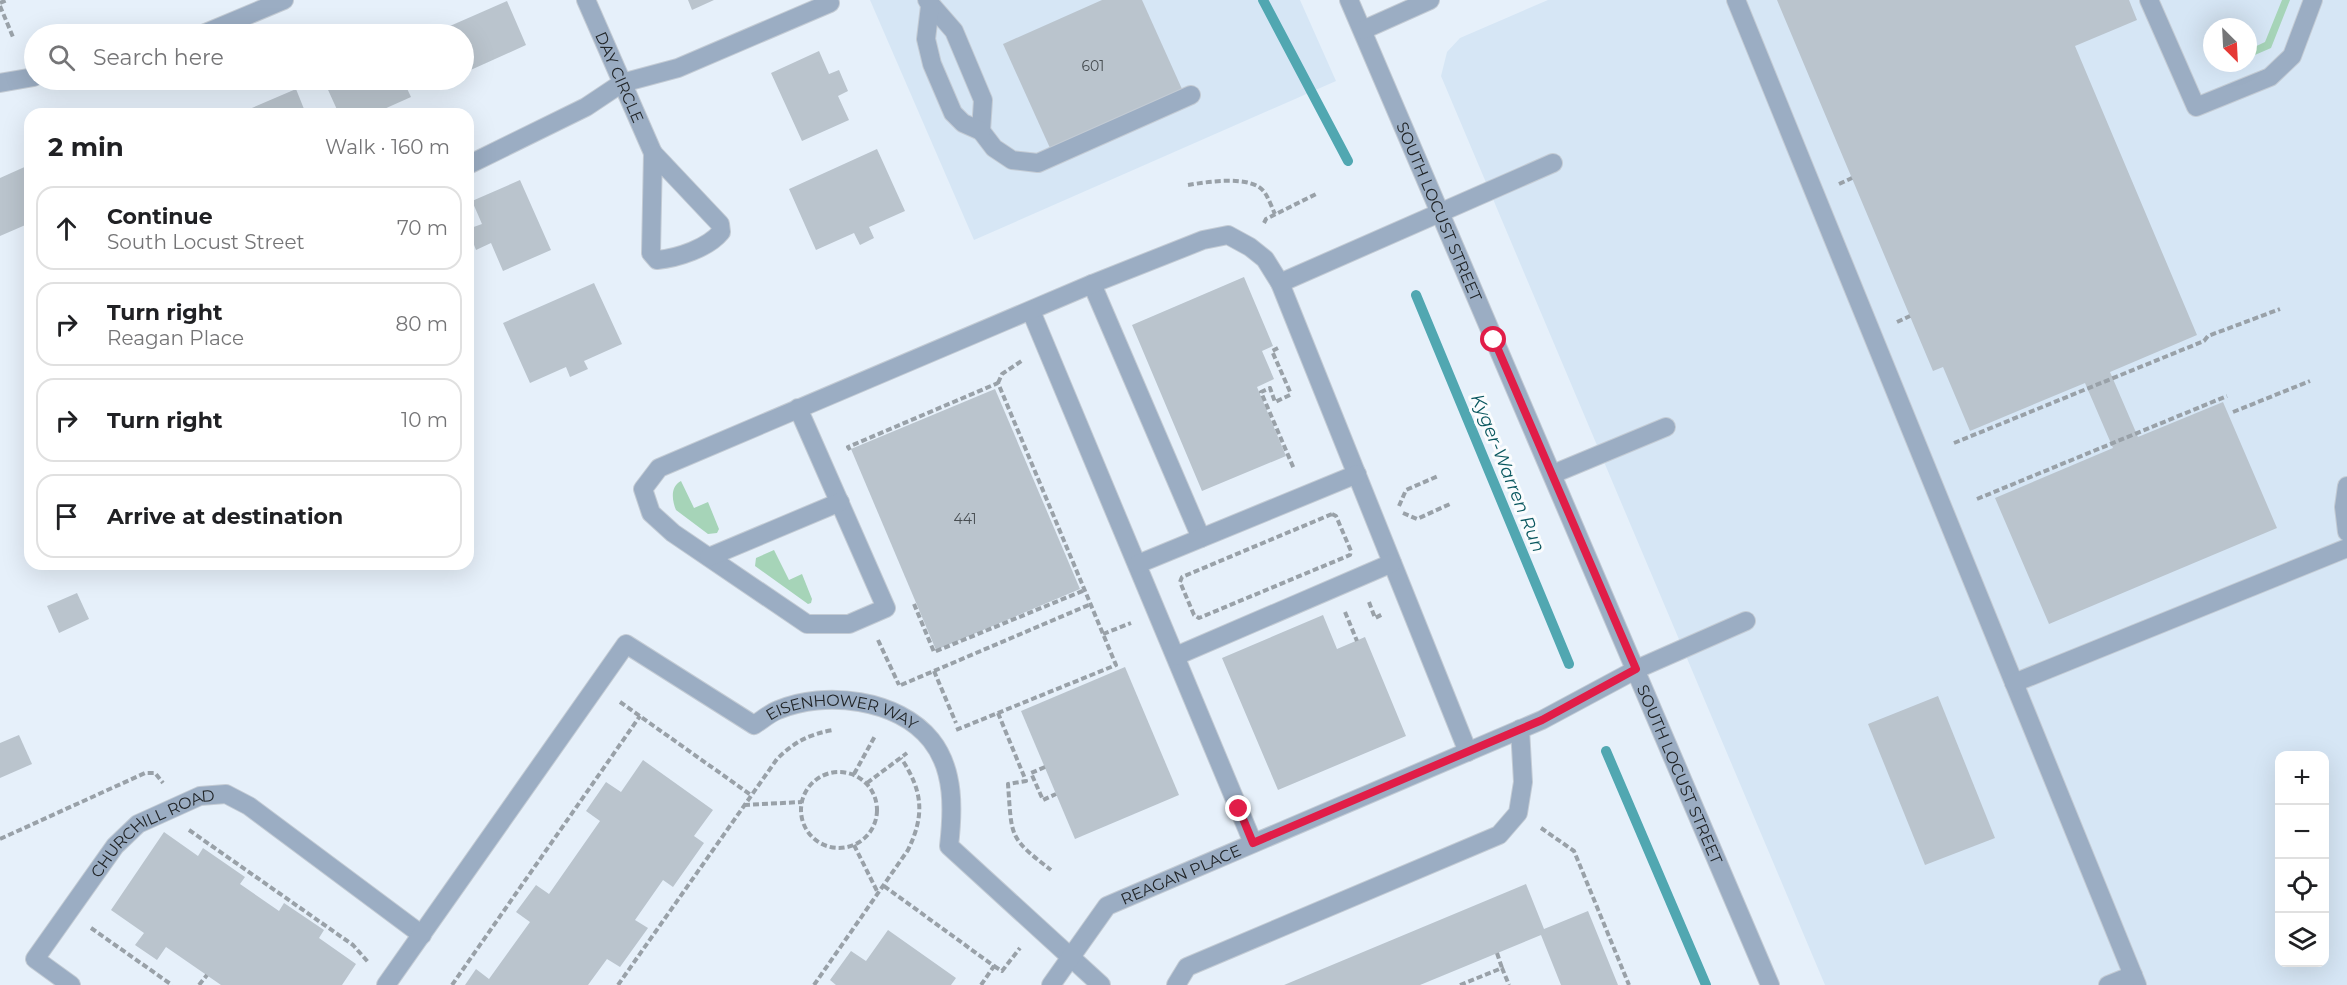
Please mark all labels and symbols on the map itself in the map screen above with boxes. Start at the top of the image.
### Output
north arrow [2203,18,2257,72]
street label: DAY CIRCLE [591,28,648,125]
house number: 601 [1082,57,1104,75]
street label: SOUTH LOCUST STREET [1393,119,1486,305]
route start [1480,326,1506,352]
water label: Kyger-Warren Run [1466,391,1550,555]
house number: 441 [953,510,977,528]
street label: SOUTH LOCUST STREET [1633,682,1727,867]
street label: EISENHOWER WAY [762,690,922,734]
street label: CHURCHILL ROAD [86,785,215,881]
route end [1225,795,1251,821]
street label: REAGAN PLACE [1118,840,1244,909]

